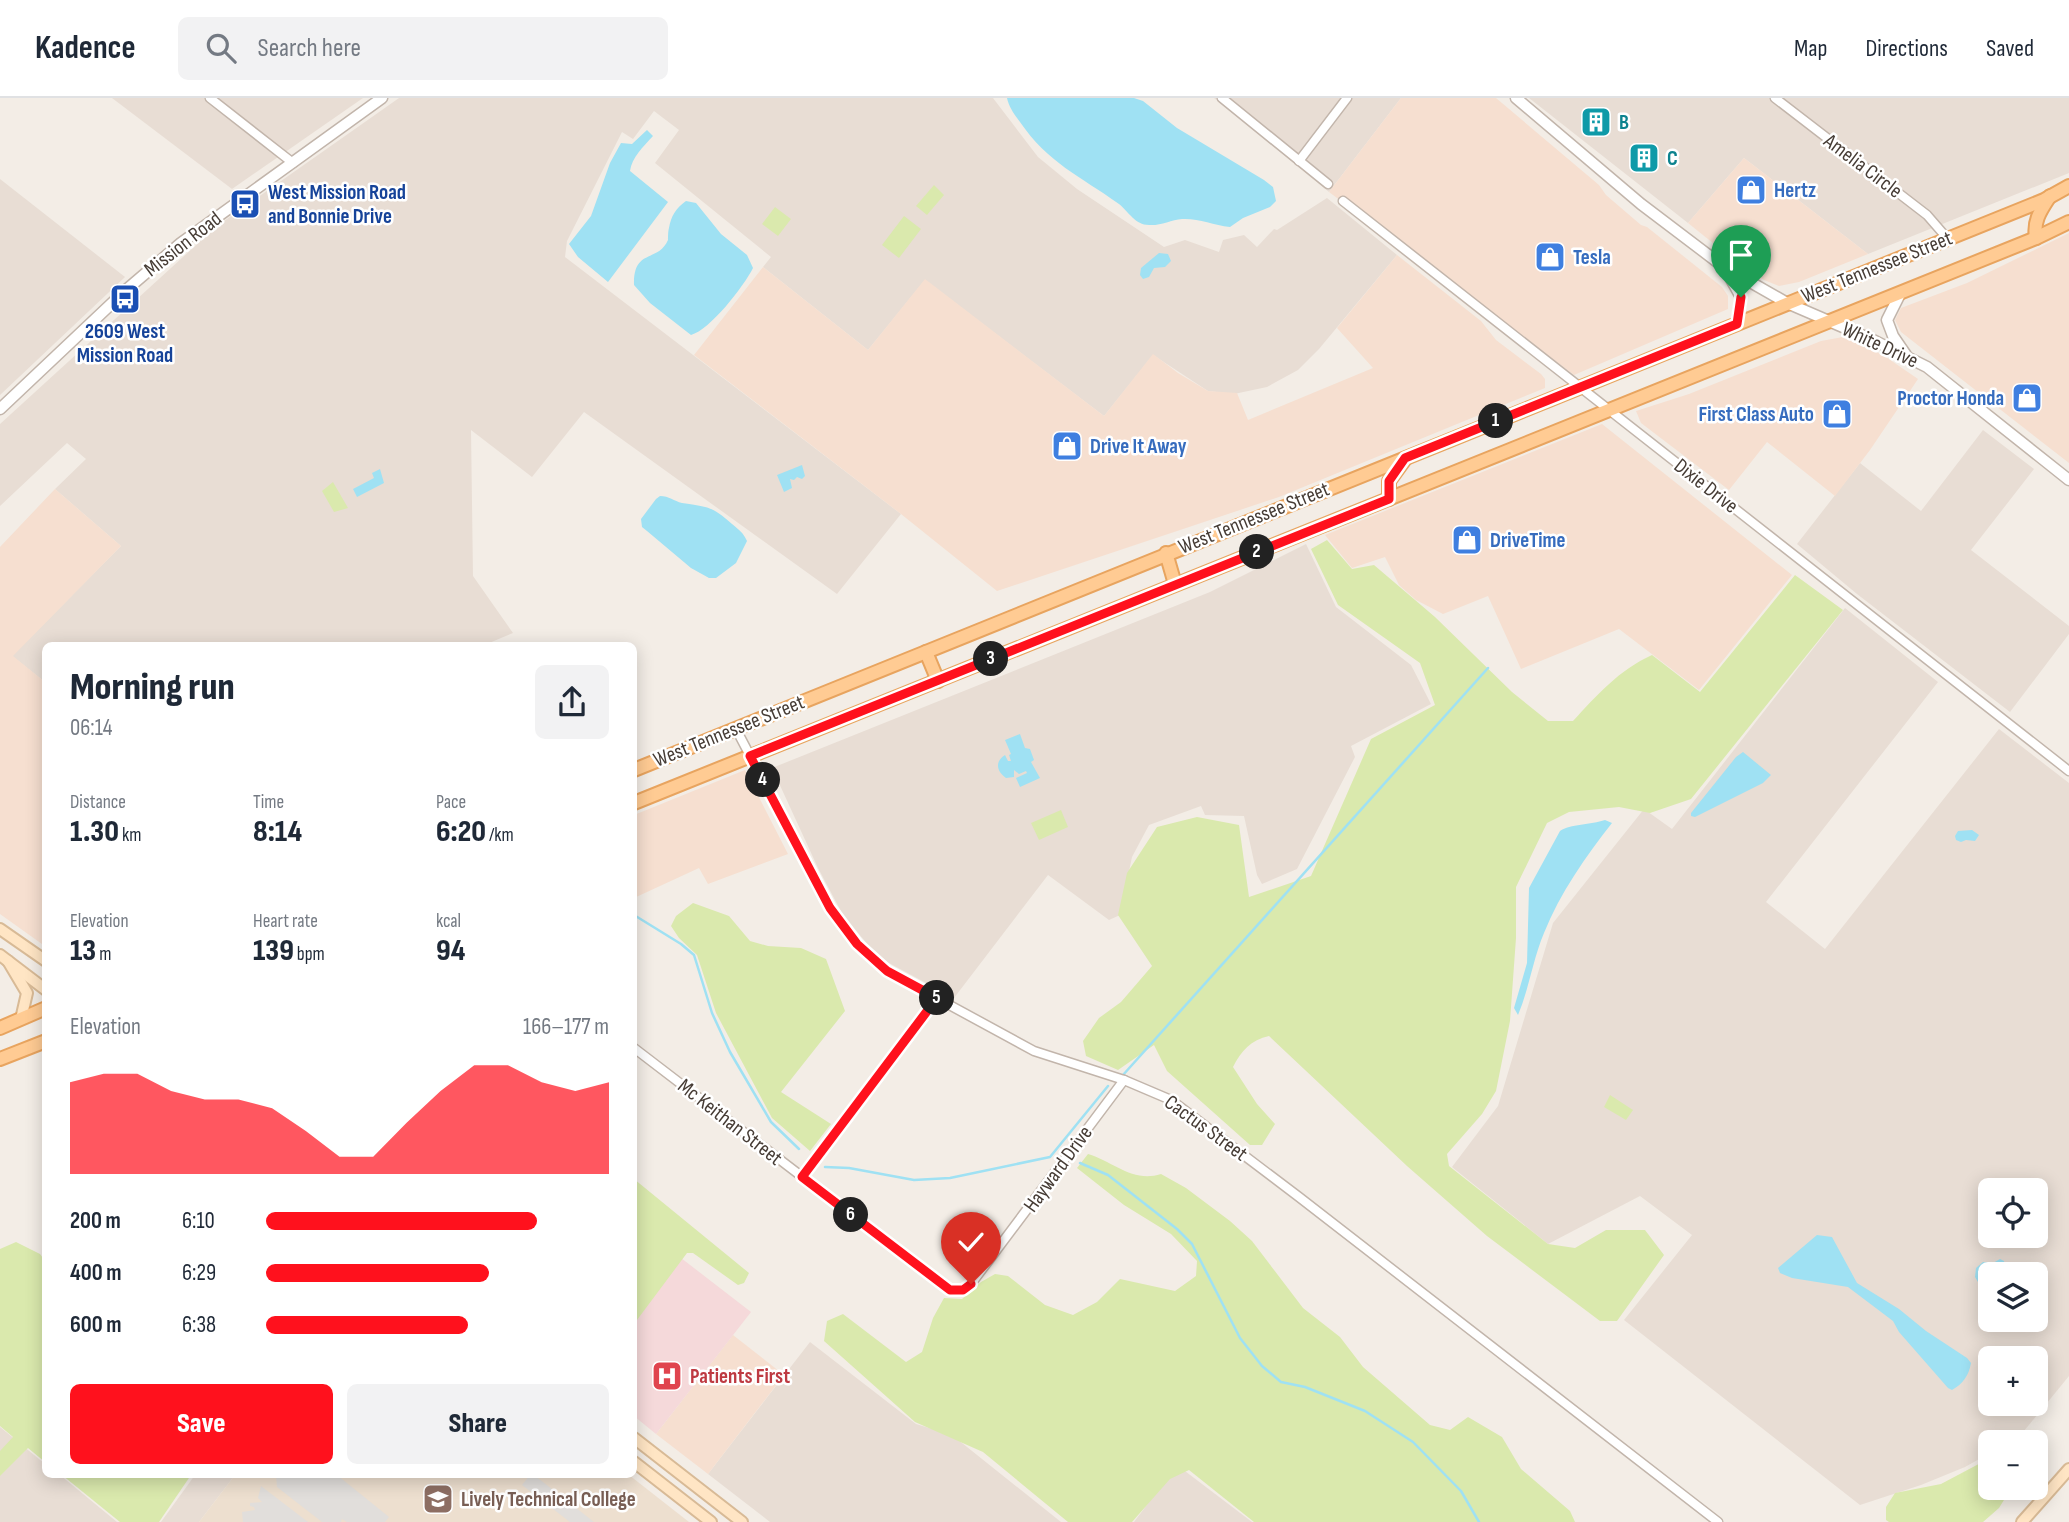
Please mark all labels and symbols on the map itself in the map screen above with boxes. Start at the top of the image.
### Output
building icon: B [1579,105,1613,139]
place label: B [1619,110,1629,135]
street label: Amelia Circle [1818,128,1907,204]
building icon: C [1627,141,1661,175]
place label: C [1667,146,1678,171]
shop icon: Hertz [1734,173,1768,207]
place label: Hertz [1774,178,1816,203]
place label: West Mission Road and Bonnie Drive [268,180,406,229]
bus stop icon: West Mission Road and Bonnie Drive [228,187,262,221]
street label: Mission Road [139,206,227,282]
pin [1711,225,1771,297]
street label: West Tennessee Street [1798,225,1956,309]
shop icon: Tesla [1533,240,1567,274]
place label: Tesla [1573,245,1611,270]
bus stop icon: 2609 West Mission Road [108,282,142,316]
street label: White Drive [1838,317,1922,373]
place label: 2609 West Mission Road [77,319,173,368]
shop icon: Proctor Honda [2010,381,2044,415]
place label: Proctor Honda [1897,386,2004,411]
shop icon: First Class Auto [1820,397,1854,431]
place label: First Class Auto [1698,402,1814,427]
pin: 1 [1478,404,1514,438]
shop icon: Drive It Away [1050,429,1084,463]
place label: Drive It Away [1090,434,1187,459]
street label: Dixie Drive [1669,453,1743,519]
street label: West Tennessee Street [1175,476,1333,560]
shop icon: DriveTime [1450,523,1484,557]
place label: DriveTime [1490,528,1566,553]
pin: 2 [1240,534,1274,570]
pin: 3 [974,642,1009,676]
street label: West Tennessee Street [650,689,808,773]
pin: 4 [746,762,780,798]
pin: 5 [920,981,954,1016]
street label: Mc Keithan Street [673,1073,787,1171]
street label: Cactus Street [1160,1090,1252,1166]
street label: Hayward Drive [1018,1121,1098,1217]
pin: 6 [834,1198,868,1232]
pin [941,1212,1001,1284]
hospital icon: Patients First [650,1359,684,1393]
place label: Patients First [690,1364,790,1389]
school or university icon: Lively Technical College [421,1482,455,1516]
place label: Lively Technical College [461,1487,636,1512]

